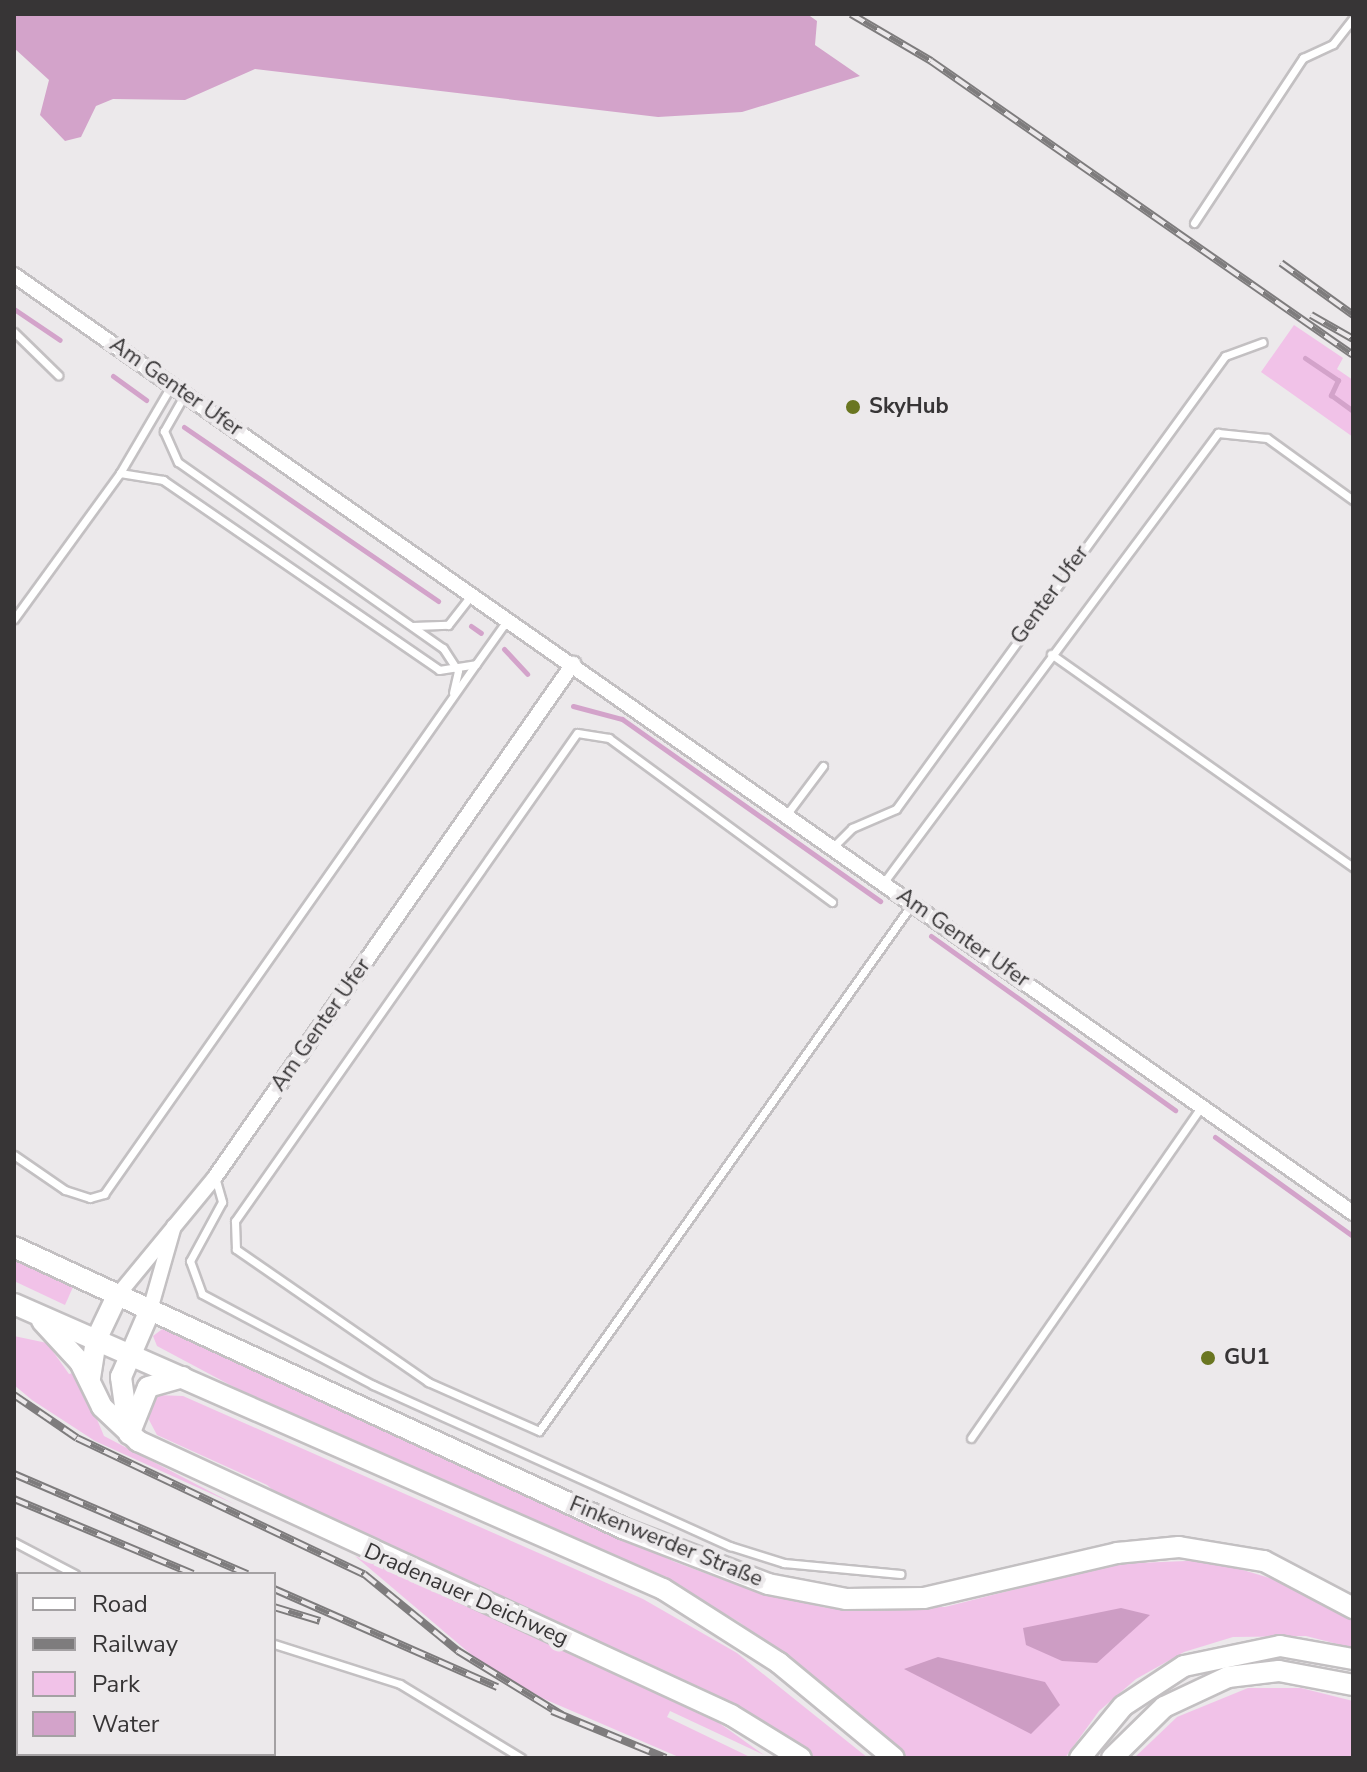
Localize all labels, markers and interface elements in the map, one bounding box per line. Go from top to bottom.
street label: Am Genter Ufer [104,331,248,443]
place label: SkyHub [869,394,949,420]
marker: SkyHub [844,398,862,416]
street label: Genter Ufer [1005,540,1095,650]
street label: Am Genter Ufer [891,882,1035,994]
street label: Am Genter Ufer [265,953,377,1097]
place label: GU1 [1224,1345,1270,1371]
marker: GU1 [1199,1349,1217,1367]
street label: Finkenwerder Straße [565,1491,767,1593]
street label: Dradenauer Deichweg [360,1538,572,1652]
legend [16,1572,276,1756]
text: Road [92,1588,148,1620]
text: Railway [92,1628,178,1660]
text: Park [92,1668,140,1700]
text: Water [92,1708,159,1740]

